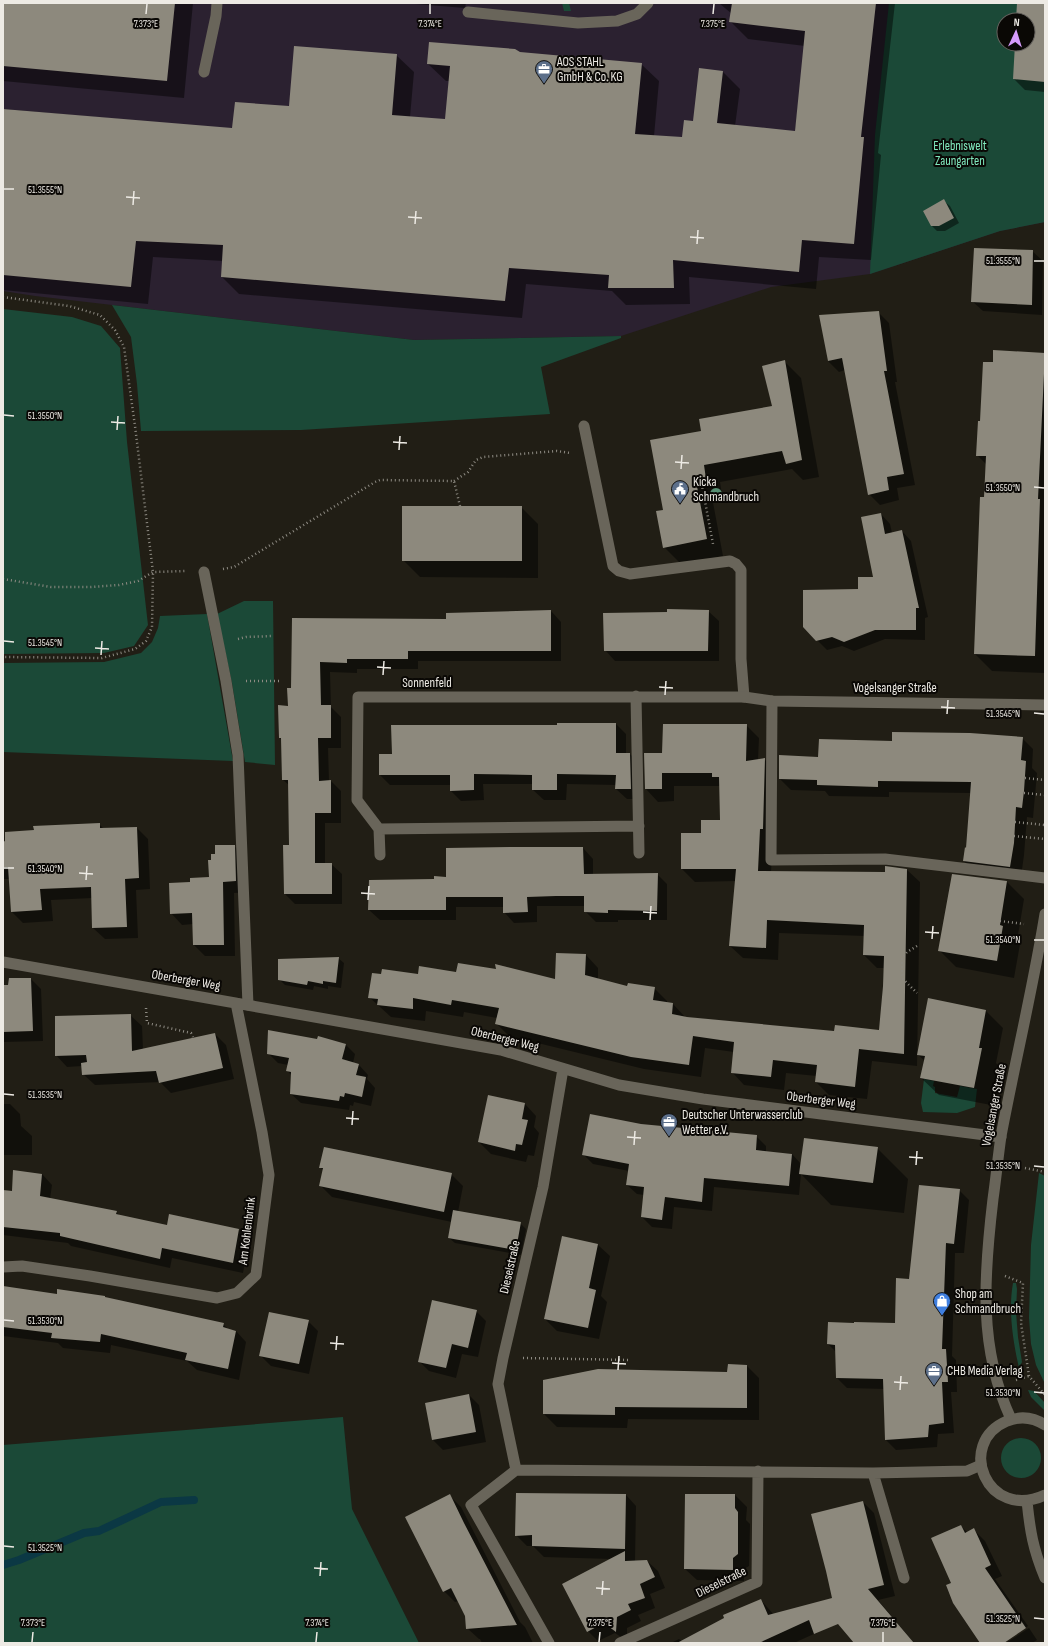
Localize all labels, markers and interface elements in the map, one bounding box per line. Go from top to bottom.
north arrow [996,12,1036,52]
text: N [1013,16,1020,29]
text: 7.373°E [134,18,158,30]
text: 7.374°E [418,18,442,30]
text: 7.375°E [701,18,725,30]
place label: AOS STAHL GmbH & Co. KG [556,54,623,85]
office icon: AOS STAHL GmbH & Co. KG [534,59,554,84]
park label: Erlebniswelt Zaungarten [933,138,987,169]
text: 51.3555°N [28,184,62,196]
text: 51.3555°N [986,255,1020,267]
text: 51.3550°N [28,410,62,422]
place label: Kicka Schmandbruch [693,474,759,505]
public building icon: Kicka Schmandbruch [670,479,690,504]
text: 51.3550°N [986,482,1020,494]
text: 51.3545°N [28,637,62,649]
street label: Sonnenfeld [402,675,452,691]
street label: Vogelsanger Straße [853,680,937,696]
text: 51.3545°N [986,708,1020,720]
text: 51.3540°N [28,863,62,875]
text: 51.3540°N [986,934,1020,946]
street label: Oberberger Weg [150,966,222,994]
street label: Oberberger Weg [469,1023,541,1055]
street label: Vogelsanger Straße [978,1062,1010,1148]
street label: Oberberger Weg [785,1088,857,1112]
text: 51.3535°N [28,1089,62,1101]
place label: Deutscher Unterwasserclub Wetter e.V. [682,1107,803,1138]
office icon: Deutscher Unterwasserclub Wetter e.V. [659,1112,679,1137]
text: 51.3535°N [986,1160,1020,1172]
street label: Am Kohlenbrink [235,1196,259,1267]
street label: Dieselstraße [496,1239,524,1295]
place label: Shop am Schmandbruch [955,1286,1021,1317]
shop icon: Shop am Schmandbruch [932,1291,952,1316]
text: 51.3530°N [28,1315,62,1327]
office icon: CHB Media Verlag [924,1361,944,1386]
place label: CHB Media Verlag [947,1363,1023,1379]
text: 51.3530°N [986,1387,1020,1399]
text: 51.3525°N [28,1542,62,1554]
street label: Dieselstraße [693,1563,749,1601]
text: 51.3525°N [986,1613,1020,1625]
text: 7.373°E [21,1617,45,1629]
text: 7.374°E [305,1617,329,1629]
text: 7.375°E [588,1617,612,1629]
text: 7.376°E [871,1617,895,1629]

